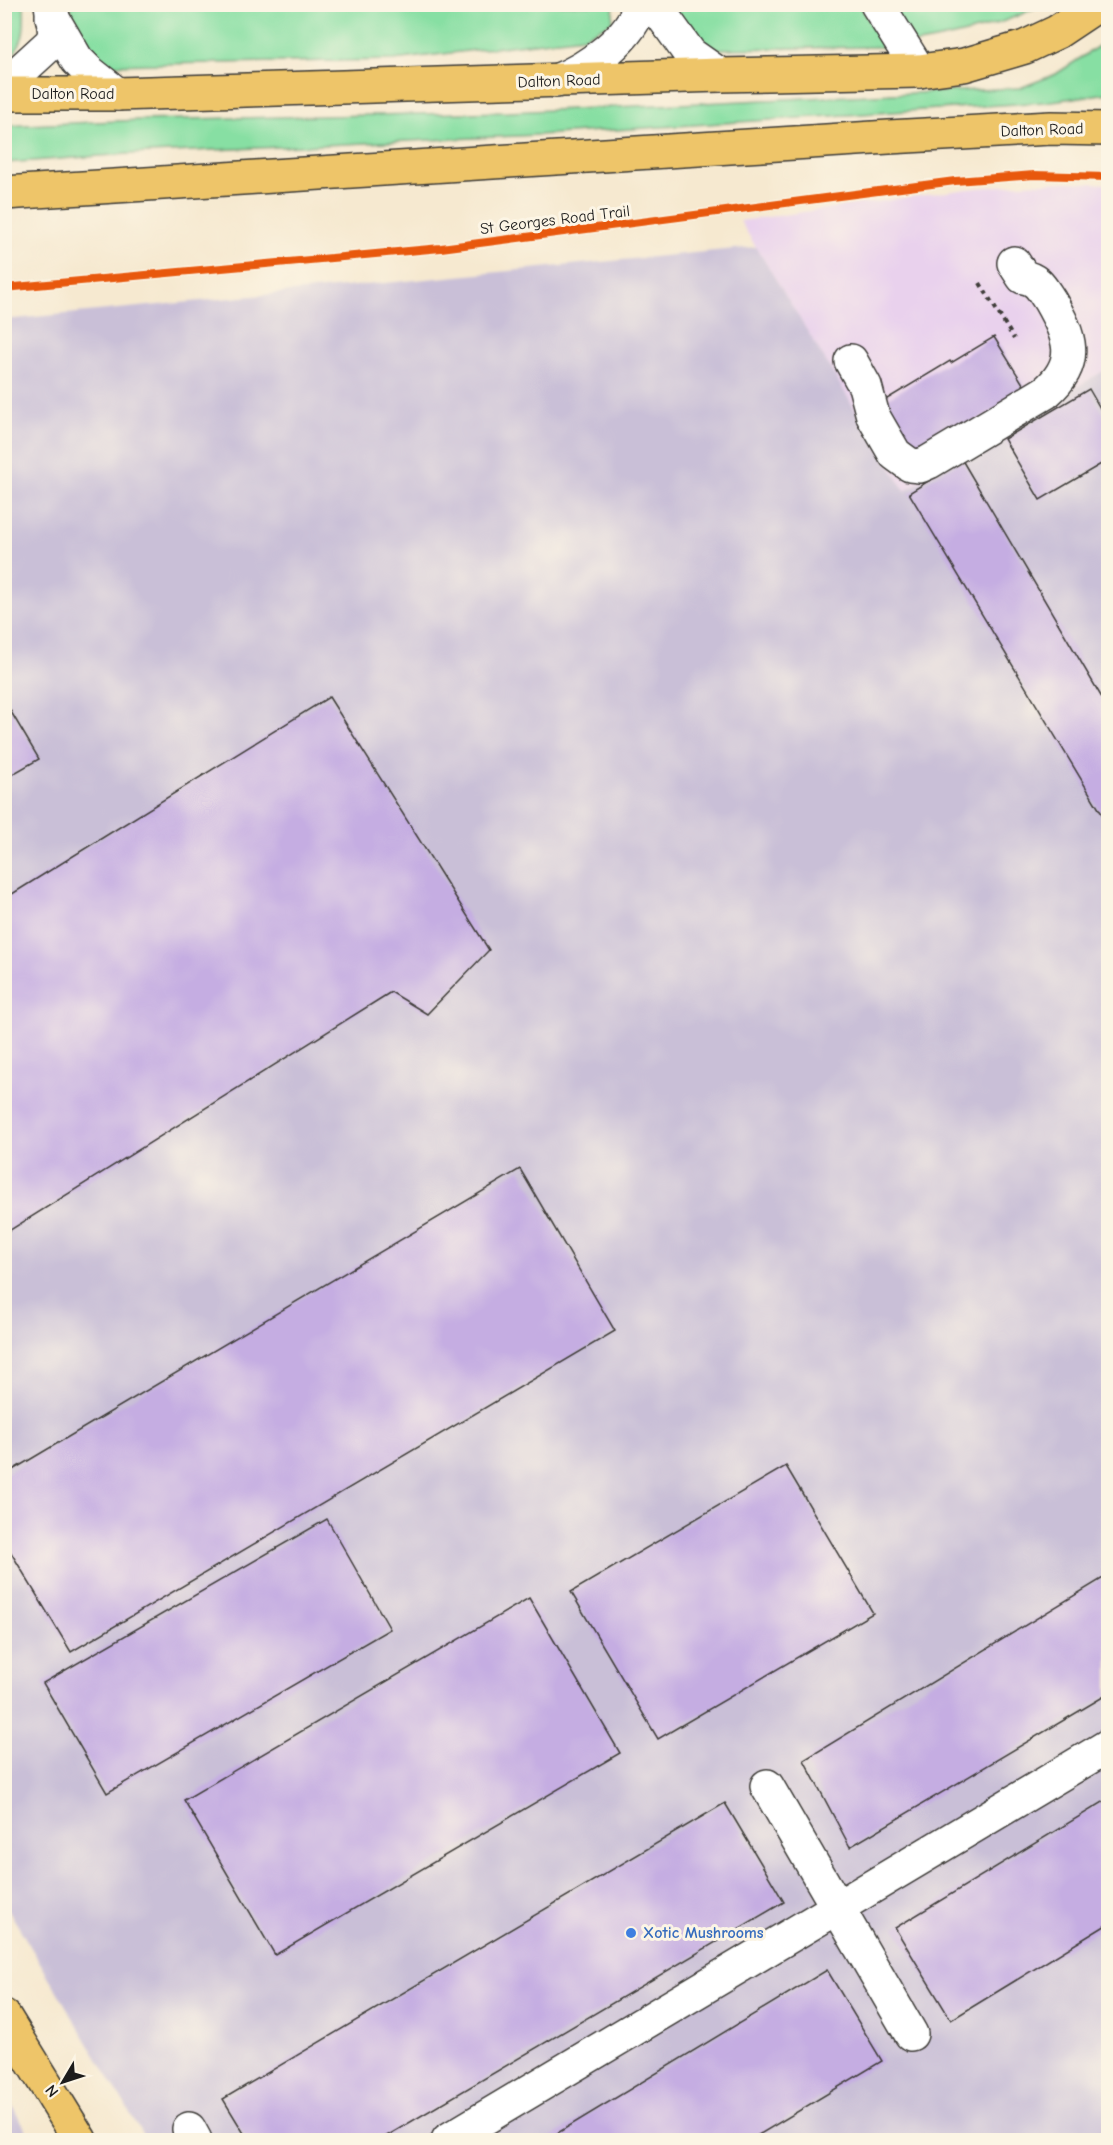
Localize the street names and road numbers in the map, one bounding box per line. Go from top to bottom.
street label: Dalton Road [517,71,601,91]
street label: Dalton Road [31,85,115,103]
street label: Dalton Road [1000,120,1084,140]
street label: St Georges Road Trail [479,202,631,238]

